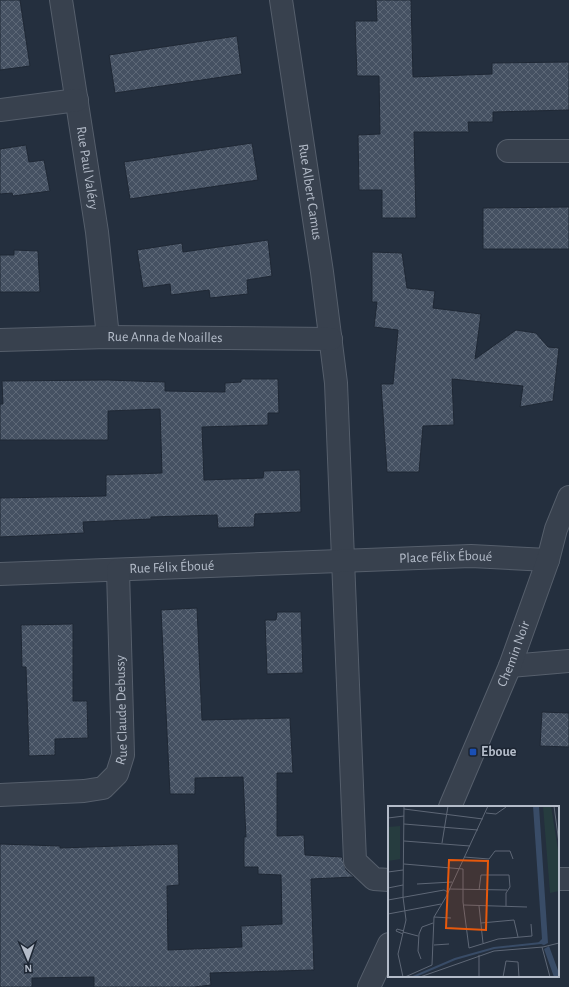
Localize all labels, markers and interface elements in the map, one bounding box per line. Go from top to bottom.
street label: Rue Paul Valéry [74,125,100,211]
street label: Rue Albert Camus [296,143,324,241]
street label: Rue Anna de Noailles [107,330,223,345]
street label: Place Félix Éboué [399,546,493,566]
street label: Rue Félix Éboué [129,557,215,576]
street label: Chemin Noir [495,619,533,689]
street label: Rue Claude Debussy [113,655,130,767]
place label: Eboue [481,745,517,759]
marker: Eboue [468,747,478,757]
inset map [388,806,559,977]
north arrow [8,939,48,979]
text: N [24,963,32,974]

